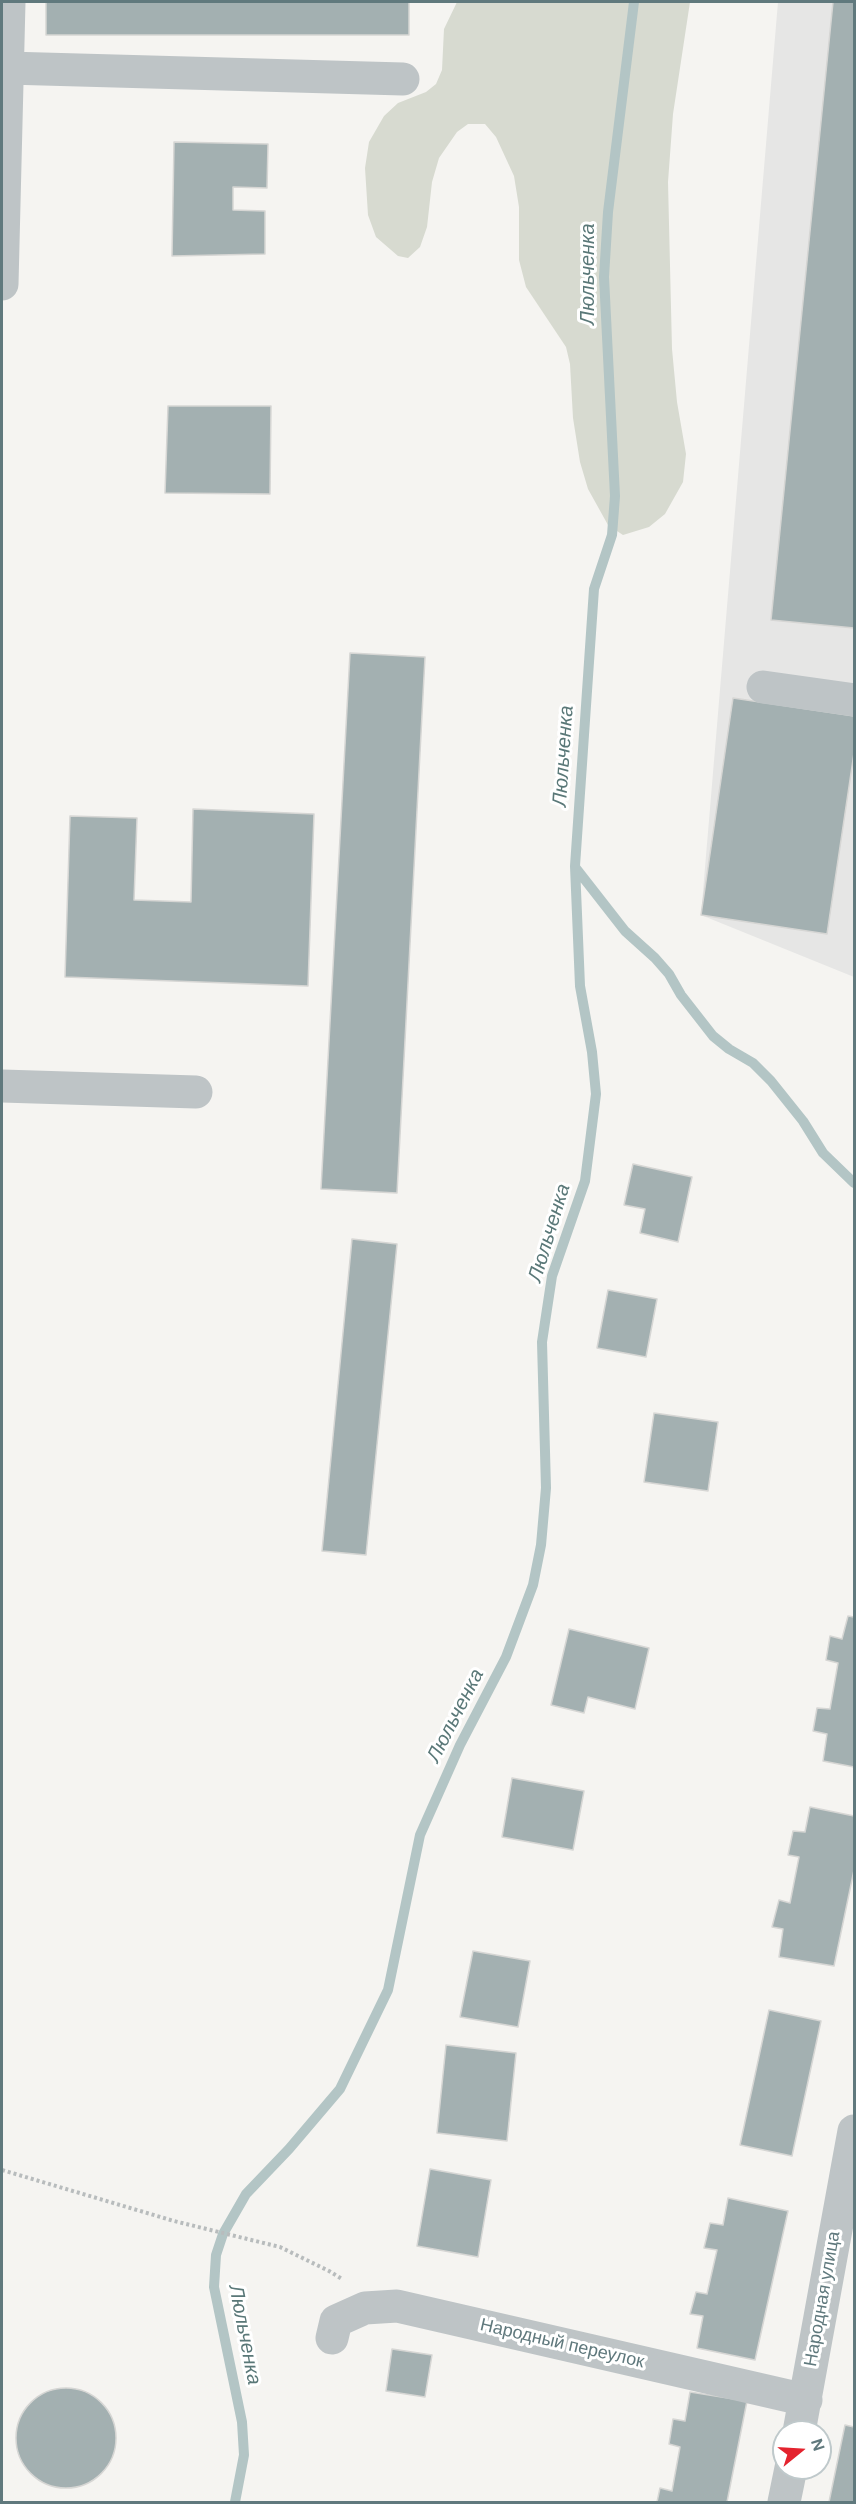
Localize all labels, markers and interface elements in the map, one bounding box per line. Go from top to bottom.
water label: Люльченка [577,223,601,325]
water label: Люльченка [548,705,580,807]
water label: Люльченка [524,1181,576,1285]
water label: Люльченка [422,1665,490,1767]
street label: Народная улица [800,2230,846,2368]
water label: Люльченка [223,2283,265,2387]
street label: Народный переулок [478,2315,646,2373]
north arrow [772,2420,832,2480]
text: N [806,2436,829,2454]

